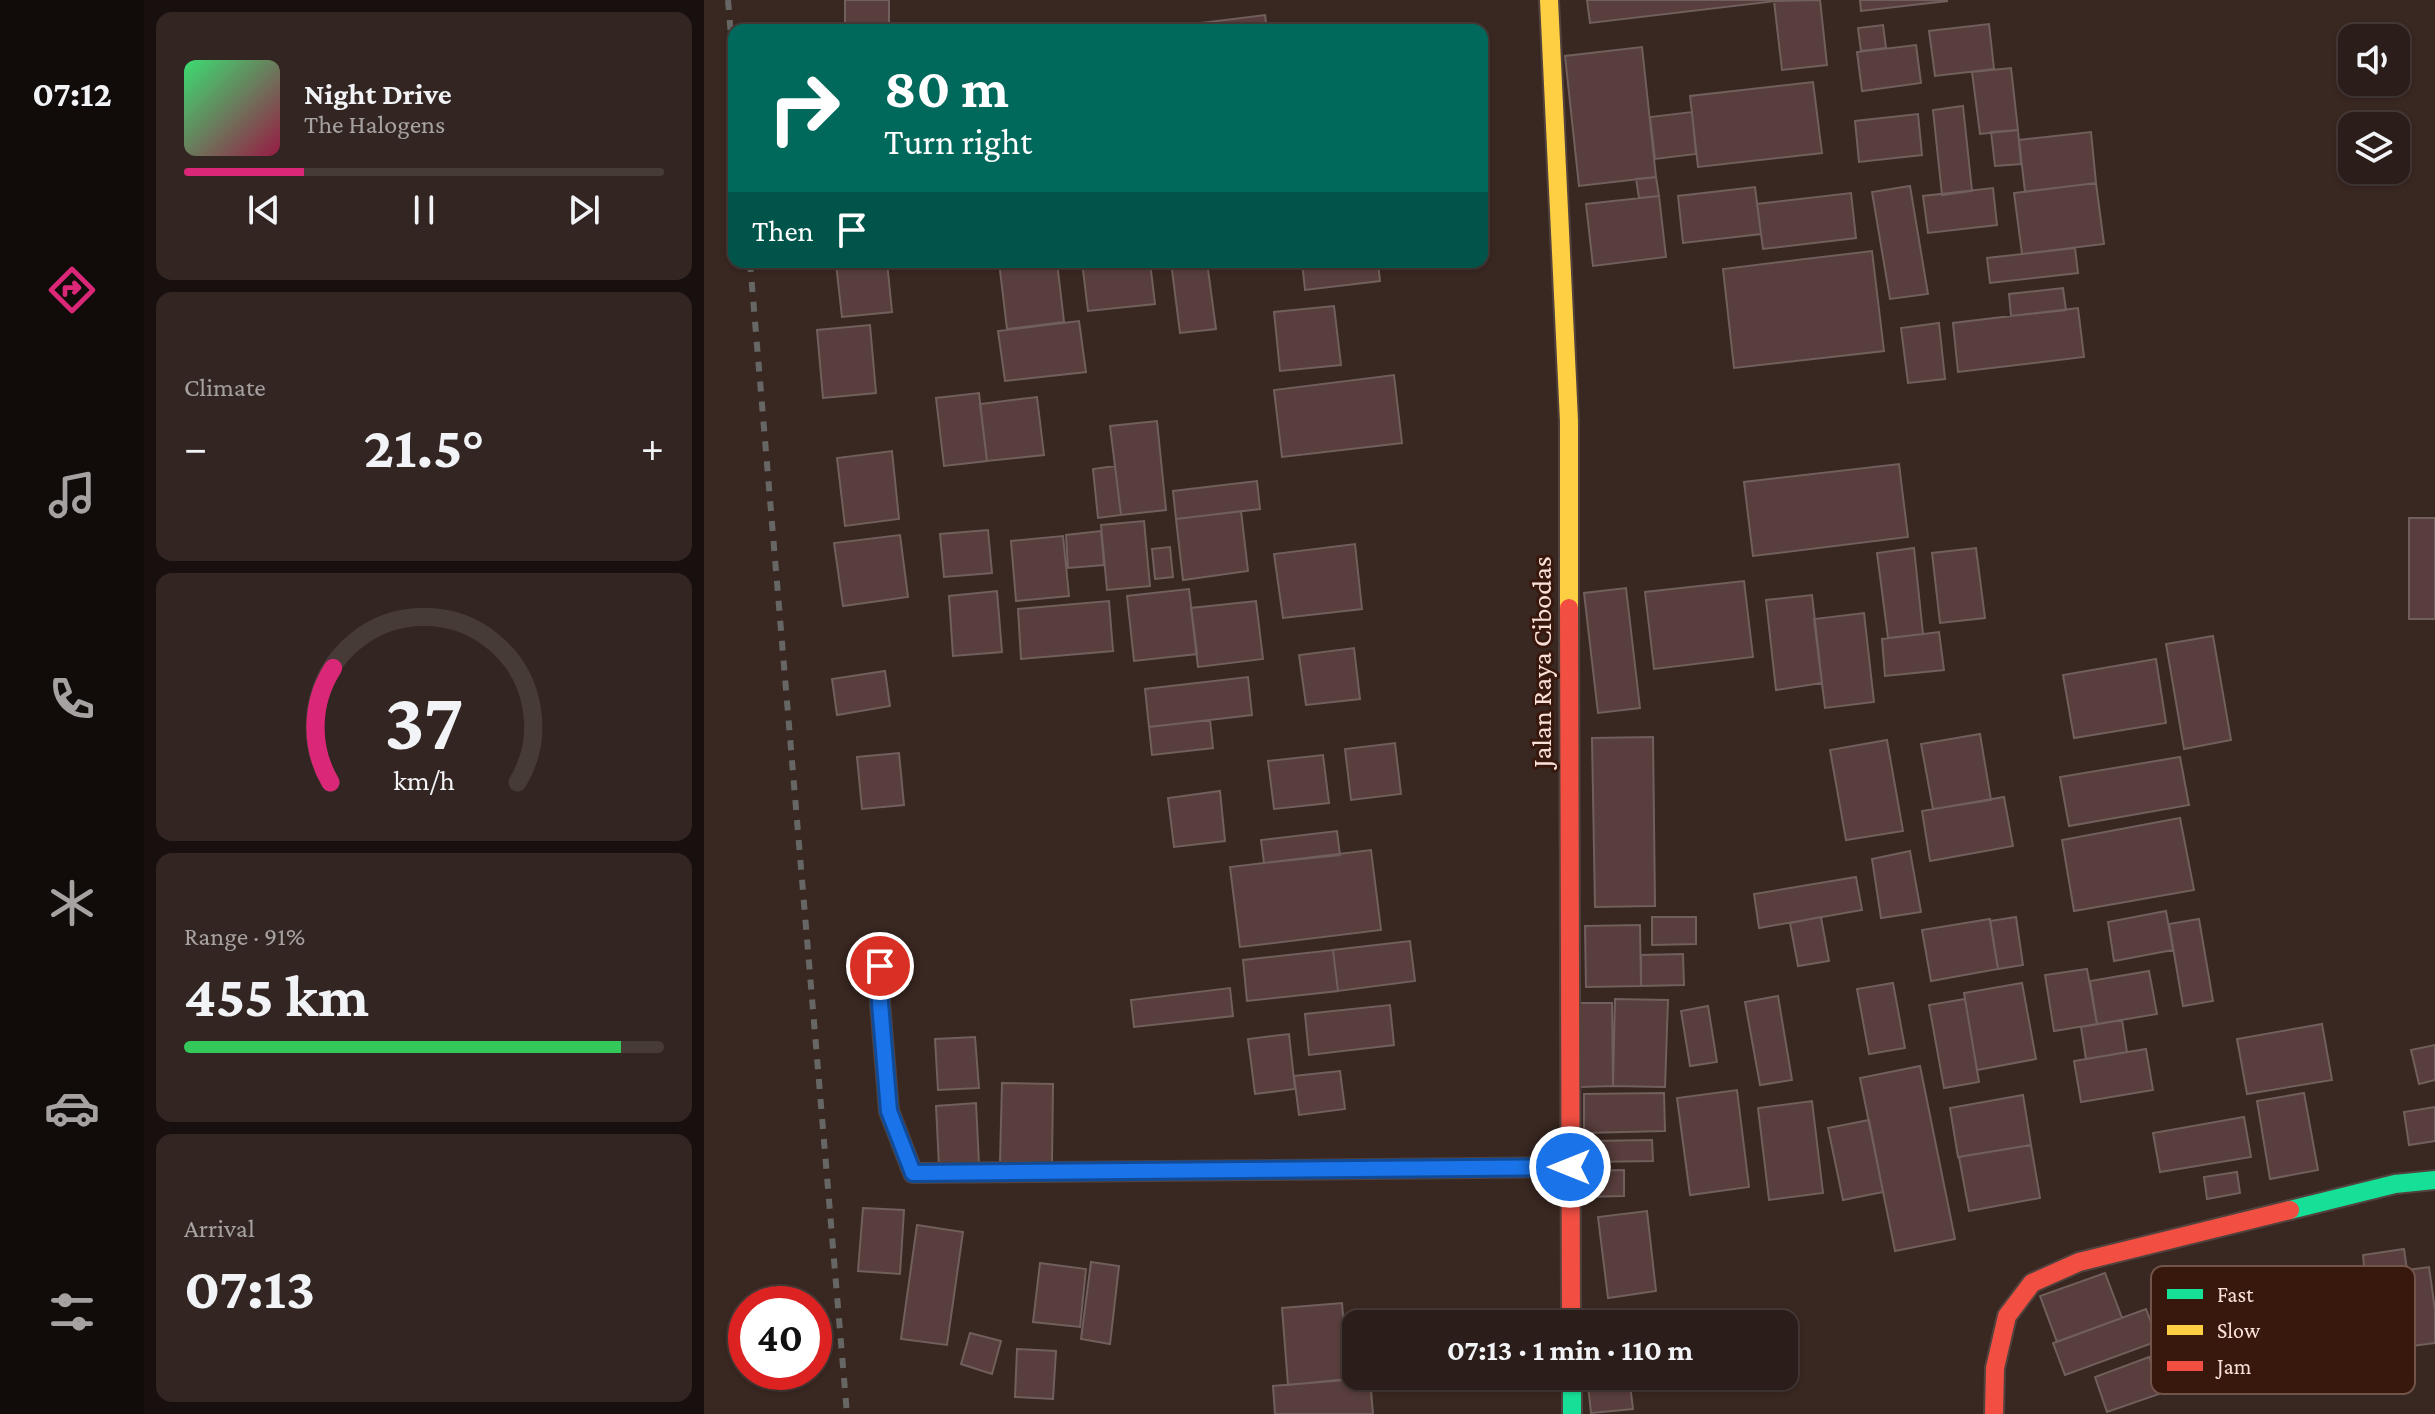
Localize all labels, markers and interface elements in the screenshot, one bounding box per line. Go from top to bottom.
map controls [2338,24,2410,184]
button: sound [2338,24,2410,96]
icon: right [752,56,856,160]
text: 80 m [884,57,1009,119]
text: 07:12 [32,74,112,114]
text: Night Drive [304,77,452,110]
text: The Halogens [304,110,445,139]
button: layers [2338,112,2410,184]
text: Turn right [884,122,1032,162]
icon: previous [242,188,286,232]
icon: pause [402,188,446,232]
icon: next [562,188,606,232]
icon: arrive [830,208,874,252]
text: Then [752,214,814,247]
icon: directions [44,262,100,318]
text: Climate [184,373,266,402]
text: 21.5° [363,413,485,480]
text: − [184,423,207,471]
text: + [641,423,664,471]
icon: music [44,467,100,523]
street label: Jalan Raya Cibodas [1526,556,1557,771]
icon: phone [44,671,100,727]
text: 37 [384,674,464,767]
text: km/h [393,764,455,796]
icon: climate [44,875,100,931]
text: Range · 91% [184,922,305,951]
pin [846,932,914,1000]
icon: arrive [858,944,902,988]
text: 455 km [184,962,369,1029]
icon: car [44,1080,100,1136]
position arrow [1528,1125,1612,1209]
text: Arrival [184,1214,255,1243]
text: 07:13 [184,1254,315,1321]
legend [2151,1266,2415,1394]
text: Fast [2217,1282,2254,1307]
icon: filters [44,1284,100,1340]
speed limit sign: 40 [728,1286,832,1390]
text: Slow [2217,1318,2261,1343]
text: 07:13 · 1 min · 110 m [1447,1333,1693,1366]
text: Jam [2215,1354,2252,1379]

